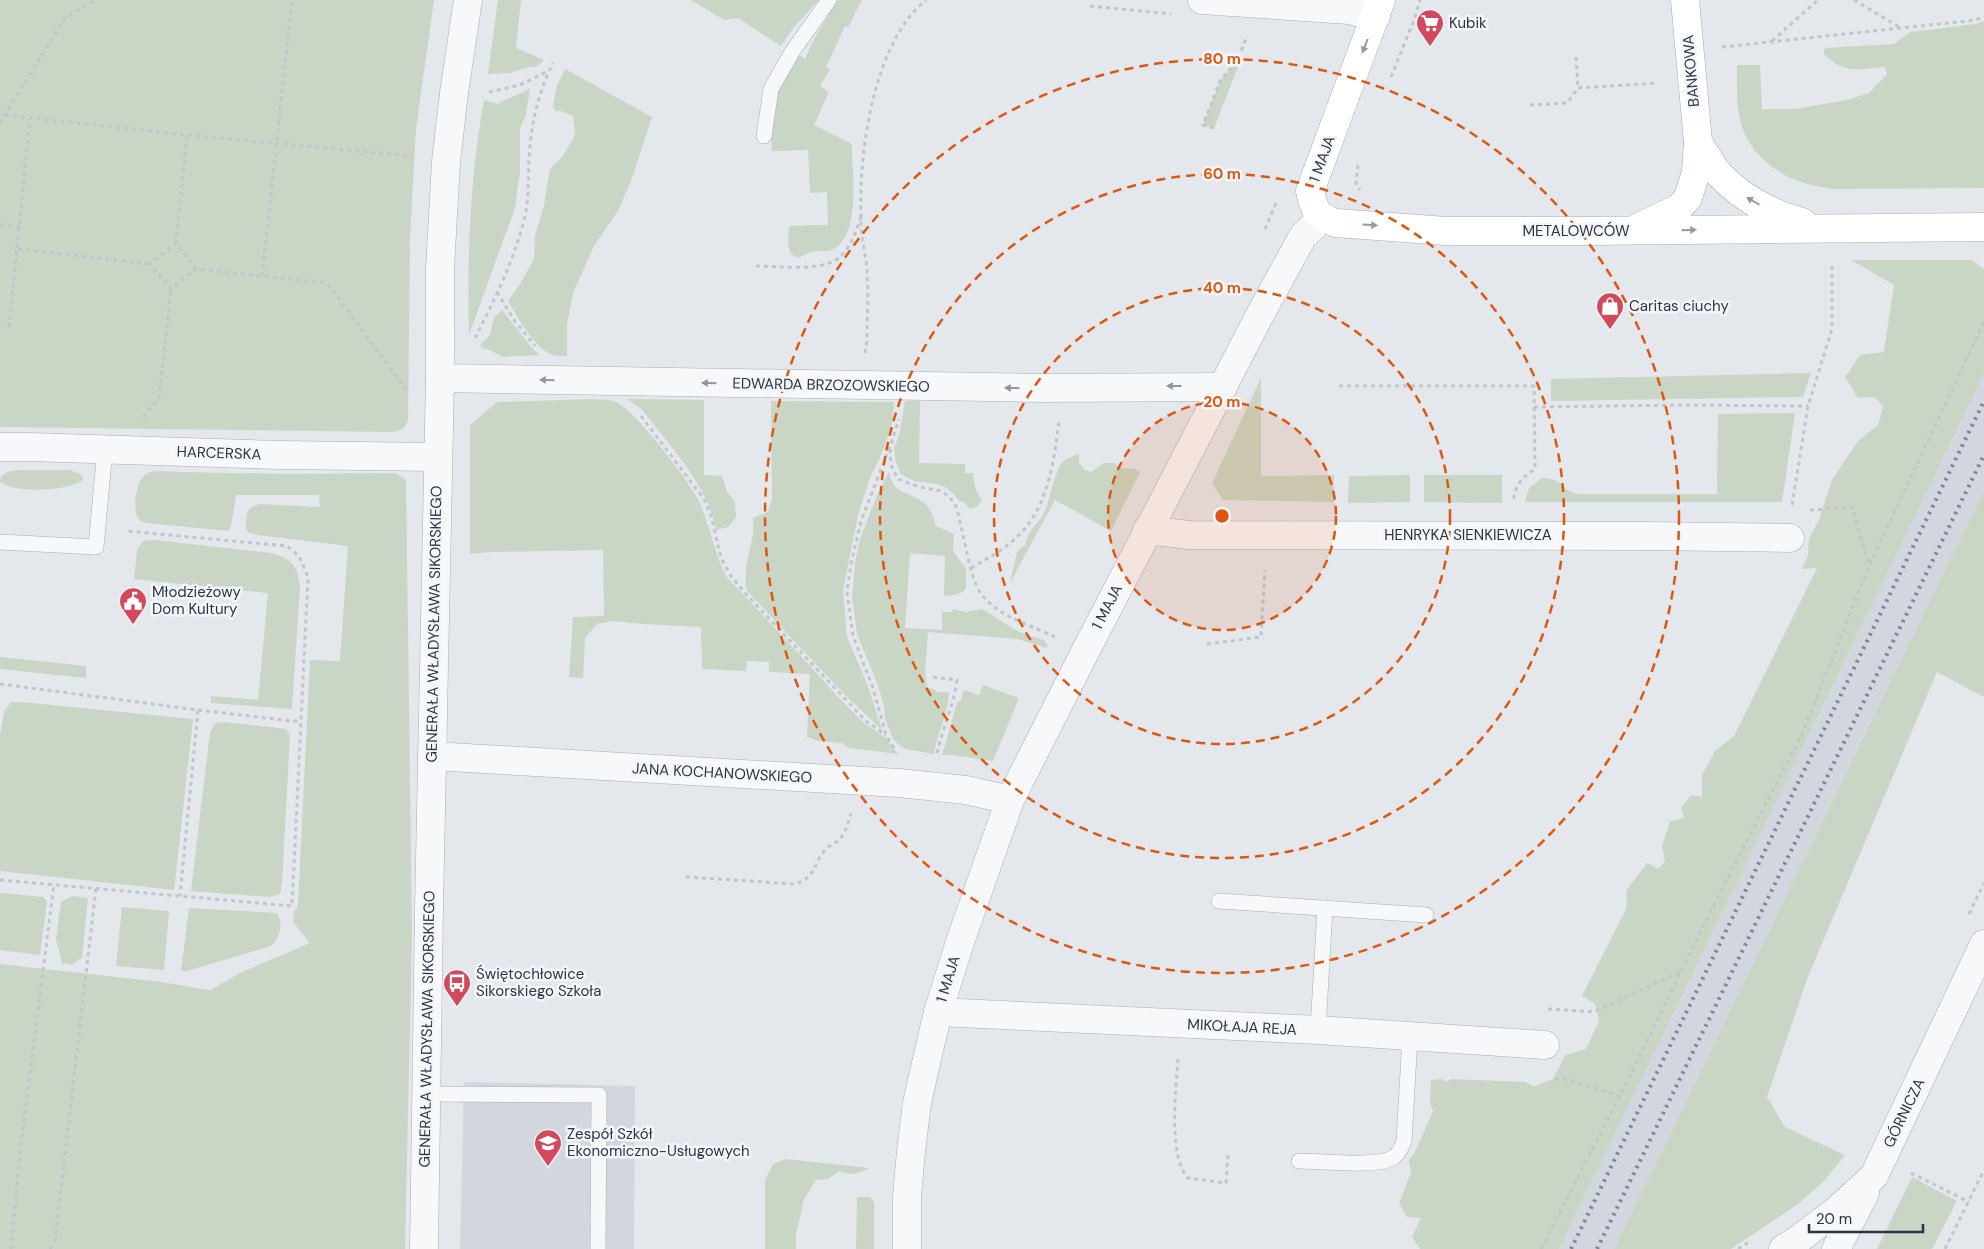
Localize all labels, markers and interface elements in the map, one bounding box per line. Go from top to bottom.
supermarket icon: Kubik [1415,8,1445,47]
place label: Kubik [1449,13,1487,33]
street label: BANKOWA [1678,34,1704,108]
one-way arrow [1361,39,1369,54]
text: 80 m [1203,49,1241,69]
street label: 1 MAJA [1304,133,1340,185]
text: 60 m [1203,164,1241,184]
one-way arrow [1746,196,1760,205]
street label: METALOWCÓW [1522,221,1630,241]
one-way arrow [1362,222,1378,230]
one-way arrow [1682,226,1698,234]
text: 40 m [1203,278,1241,298]
shop icon: Caritas ciuchy [1595,291,1625,330]
place label: Caritas ciuchy [1629,296,1729,316]
street label: EDWARDA BRZOZOWSKIEGO [732,373,930,397]
one-way arrow [538,376,554,384]
one-way arrow [701,379,717,387]
one-way arrow [1166,382,1182,390]
one-way arrow [1003,384,1019,392]
text: 20 m [1204,392,1240,412]
street label: HARCERSKA [176,442,262,464]
street label: GENERAŁA WŁADYSŁAWA SIKORSKIEGO [422,485,446,763]
centre of rings [1213,507,1231,525]
street label: HENRYKA SIENKIEWICZA [1384,525,1552,545]
street label: 1 MAJA [1087,581,1127,633]
place label: Młodzieżowy Dom Kultury [152,582,242,619]
public building icon: Młodzieżowy Dom Kultury [118,586,148,625]
street label: JANA KOCHANOWSKIEGO [631,758,813,788]
street label: GENERAŁA WŁADYSŁAWA SIKORSKIEGO [415,890,439,1168]
street label: 1 MAJA [931,953,965,1005]
place label: Świętochłowice Sikorskiego Szkoła [476,964,601,1001]
bus stop icon: Świętochłowice Sikorskiego Szkoła [442,968,472,1007]
street label: MIKOŁAJA REJA [1187,1014,1297,1040]
street label: GÓRNICZA [1879,1075,1929,1151]
place label: Zespół Szkół Ekonomiczno-Usługowych [567,1124,750,1161]
school or university icon: Zespół Szkół Ekonomiczno-Usługowych [533,1128,563,1167]
scale bar [1809,1202,1923,1234]
text: 20 m [1816,1209,1852,1229]

